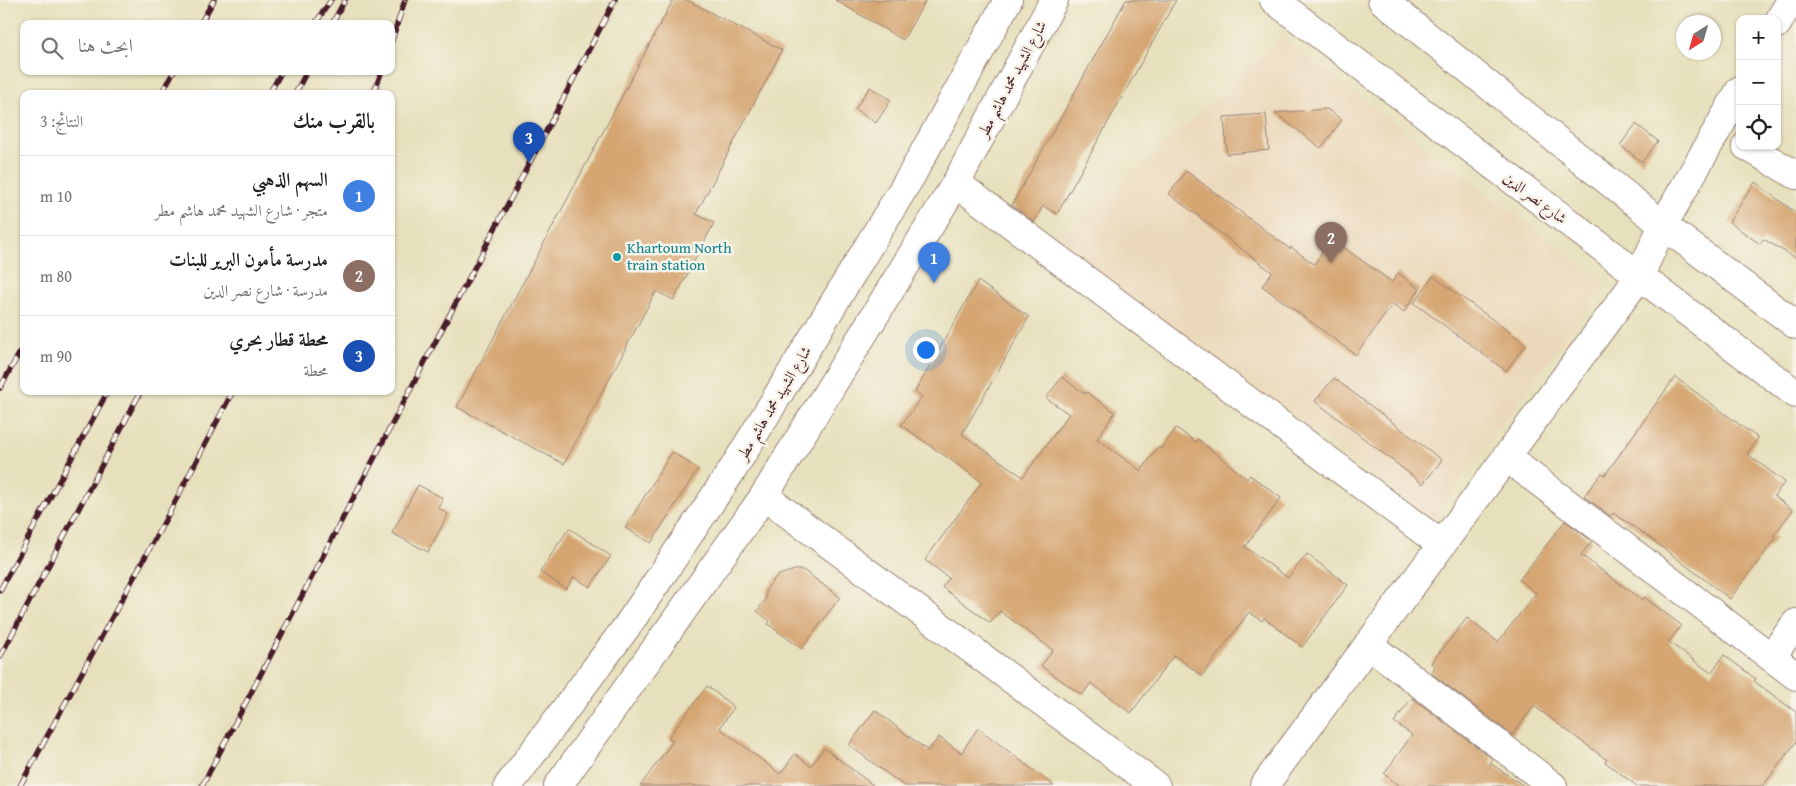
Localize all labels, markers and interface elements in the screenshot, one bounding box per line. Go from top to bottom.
north arrow [1676,15,1721,60]
map controls [1736,15,1781,150]
button: + [1736,15,1781,60]
street label: شارع الشهيد محمد هاشم مطر [971,17,1056,145]
search box [20,20,395,75]
text: ابحث هنا [78,31,133,59]
icon: search [38,34,66,62]
button: − [1736,60,1781,105]
text: بالقرب منك [293,105,375,136]
button: locate [1736,105,1781,150]
text: النتائج: 3 [40,109,83,133]
pin: 3 [513,122,545,163]
text: السهم الذهبي [252,165,328,193]
street label: شارع نصر الدين [1497,167,1571,231]
text: 10 m [40,184,72,208]
text: 1 [355,184,363,208]
text: متجر · شارع الشهيد محمد هاشم مطر [155,198,328,222]
pin: 2 [1315,222,1347,263]
place label: Khartoum North train station [627,237,732,275]
pin: 1 [918,242,950,283]
text: مدرسة مأمون البرير للبنات [169,245,328,273]
marker: Khartoum North train station [611,251,623,263]
text: 80 m [40,264,72,288]
text: 2 [355,264,363,288]
text: مدرسة · شارع نصر الدين [203,278,328,302]
text: محطة قطار بحري [229,325,328,353]
your location [913,337,939,363]
street label: شارع الشهيد محمد هاشم مطر [730,342,820,468]
text: 90 m [40,344,72,368]
text: 3 [355,344,363,368]
text: محطة [303,358,328,382]

